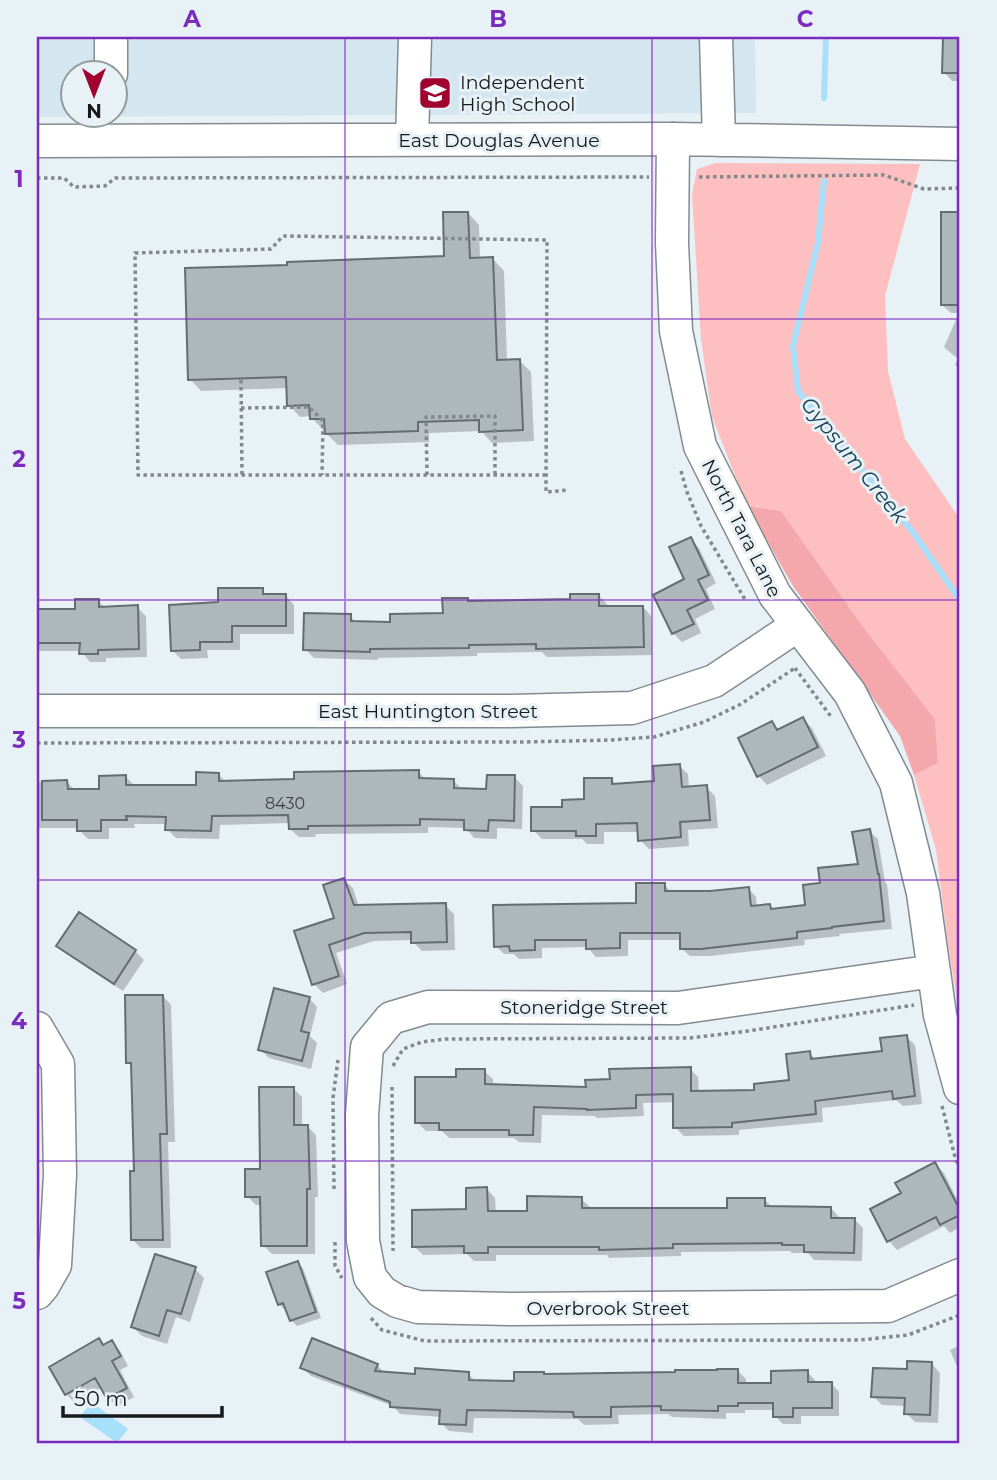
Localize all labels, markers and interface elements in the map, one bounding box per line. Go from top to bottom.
text: A [182,5,201,33]
text: B [489,5,507,33]
text: C [797,5,814,33]
north arrow [60,60,130,130]
place label: Independent High School [460,71,585,116]
school or university icon: Independent High School [416,74,454,112]
text: N [86,99,102,122]
street label: East Douglas Avenue [398,129,600,152]
text: 1 [14,165,24,193]
water label: Gypsum Creek [796,392,914,529]
text: 2 [12,445,26,473]
street label: North Tara Lane [697,455,786,601]
street label: East Huntington Street [318,700,538,723]
text: 3 [11,726,26,754]
house number: 8430 [265,794,305,813]
street label: Stoneridge Street [500,996,668,1019]
text: 4 [11,1007,27,1035]
text: 5 [12,1287,26,1315]
street label: Overbrook Street [527,1297,690,1320]
scale bar [63,1375,222,1419]
text: 50 m [74,1386,128,1411]

